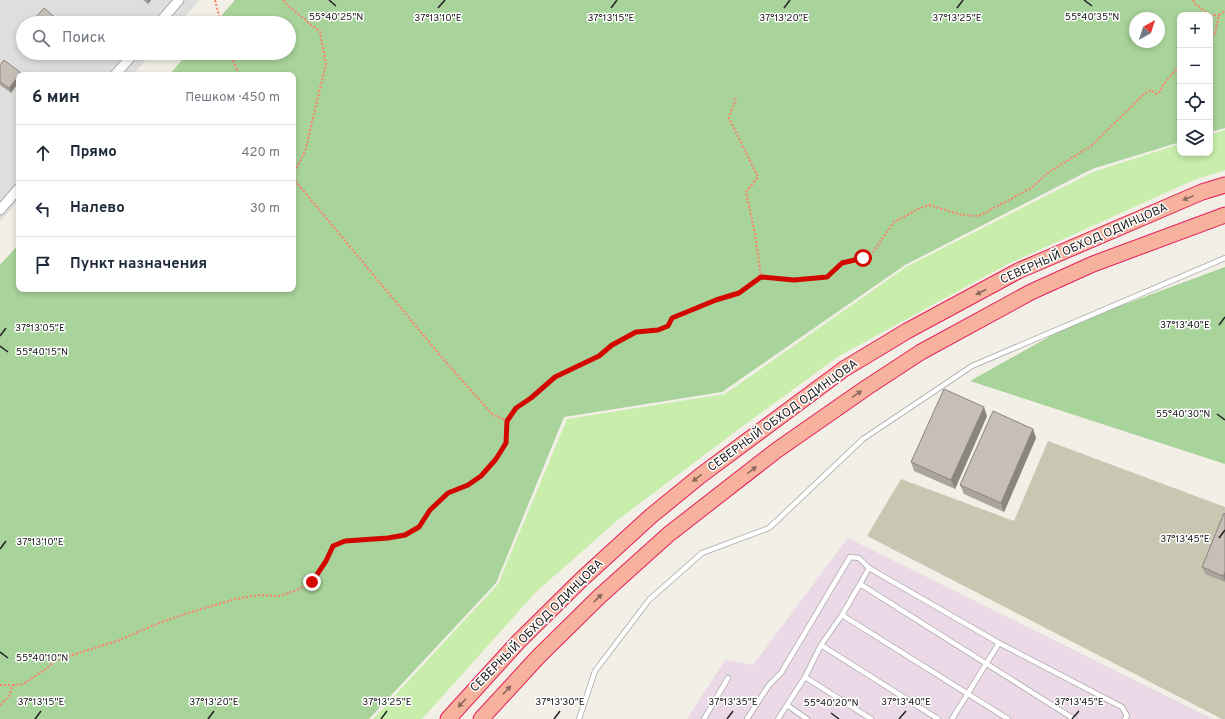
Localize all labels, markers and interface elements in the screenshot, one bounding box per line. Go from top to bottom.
text: 55°40'25"N [309,11,363,24]
text: 55°40'35"N [1065,11,1119,24]
text: 37°13'10"E [414,12,462,25]
text: 37°13'15"E [587,12,635,25]
text: 37°13'20"E [759,12,809,25]
text: 37°13'25"E [932,12,982,25]
north arrow [1129,12,1165,48]
map controls [1177,12,1213,156]
button: + [1177,12,1213,48]
search box [16,16,296,60]
icon: search [30,27,52,49]
text: Поиск [62,29,106,48]
button: − [1177,48,1213,84]
button: locate [1177,84,1213,120]
text: 6 мин [32,87,80,109]
text: Пешком · 450 m [185,90,280,106]
button: layers [1177,120,1213,156]
icon: ahead [32,142,54,164]
text: Прямо [70,143,117,162]
text: 420 m [242,145,280,161]
one-way arrow [1183,195,1194,201]
icon: left [32,198,54,220]
text: Налево [70,199,125,218]
street label: СЕВЕРНЫЙ ОБХОД ОДИНЦОВА [998,200,1170,288]
text: 30 m [250,201,280,217]
route start [854,249,872,267]
icon: arrive [32,254,54,276]
text: Пункт назначения [70,255,207,274]
one-way arrow [975,288,986,295]
text: 37°13'40"E [1160,319,1210,332]
text: 37°13'05"E [15,322,65,335]
text: 55°40'15"N [16,346,68,359]
street label: СЕВЕРНЫЙ ОБХОД ОДИНЦОВА [705,356,861,476]
one-way arrow [852,390,863,398]
text: 55°40'30"N [1156,408,1210,421]
one-way arrow [746,465,757,474]
one-way arrow [692,474,703,483]
text: 37°13'45"E [1160,533,1210,546]
text: 37°13'10"E [16,536,64,549]
street label: СЕВЕРНЫЙ ОБХОД ОДИНЦОВА [467,556,607,696]
route end [303,573,321,591]
one-way arrow [593,593,603,603]
text: 55°40'10"N [16,652,68,665]
one-way arrow [502,686,511,695]
text: 37°13'15"E [17,696,65,709]
text: 37°13'20"E [189,696,239,709]
text: 37°13'25"E [362,696,412,709]
text: 37°13'30"E [535,696,585,709]
text: 37°13'35"E [708,696,758,709]
text: 37°13'40"E [881,696,931,709]
text: 37°13'45"E [1054,696,1104,709]
text: 55°40'20"N [804,697,858,710]
one-way arrow [457,698,466,708]

